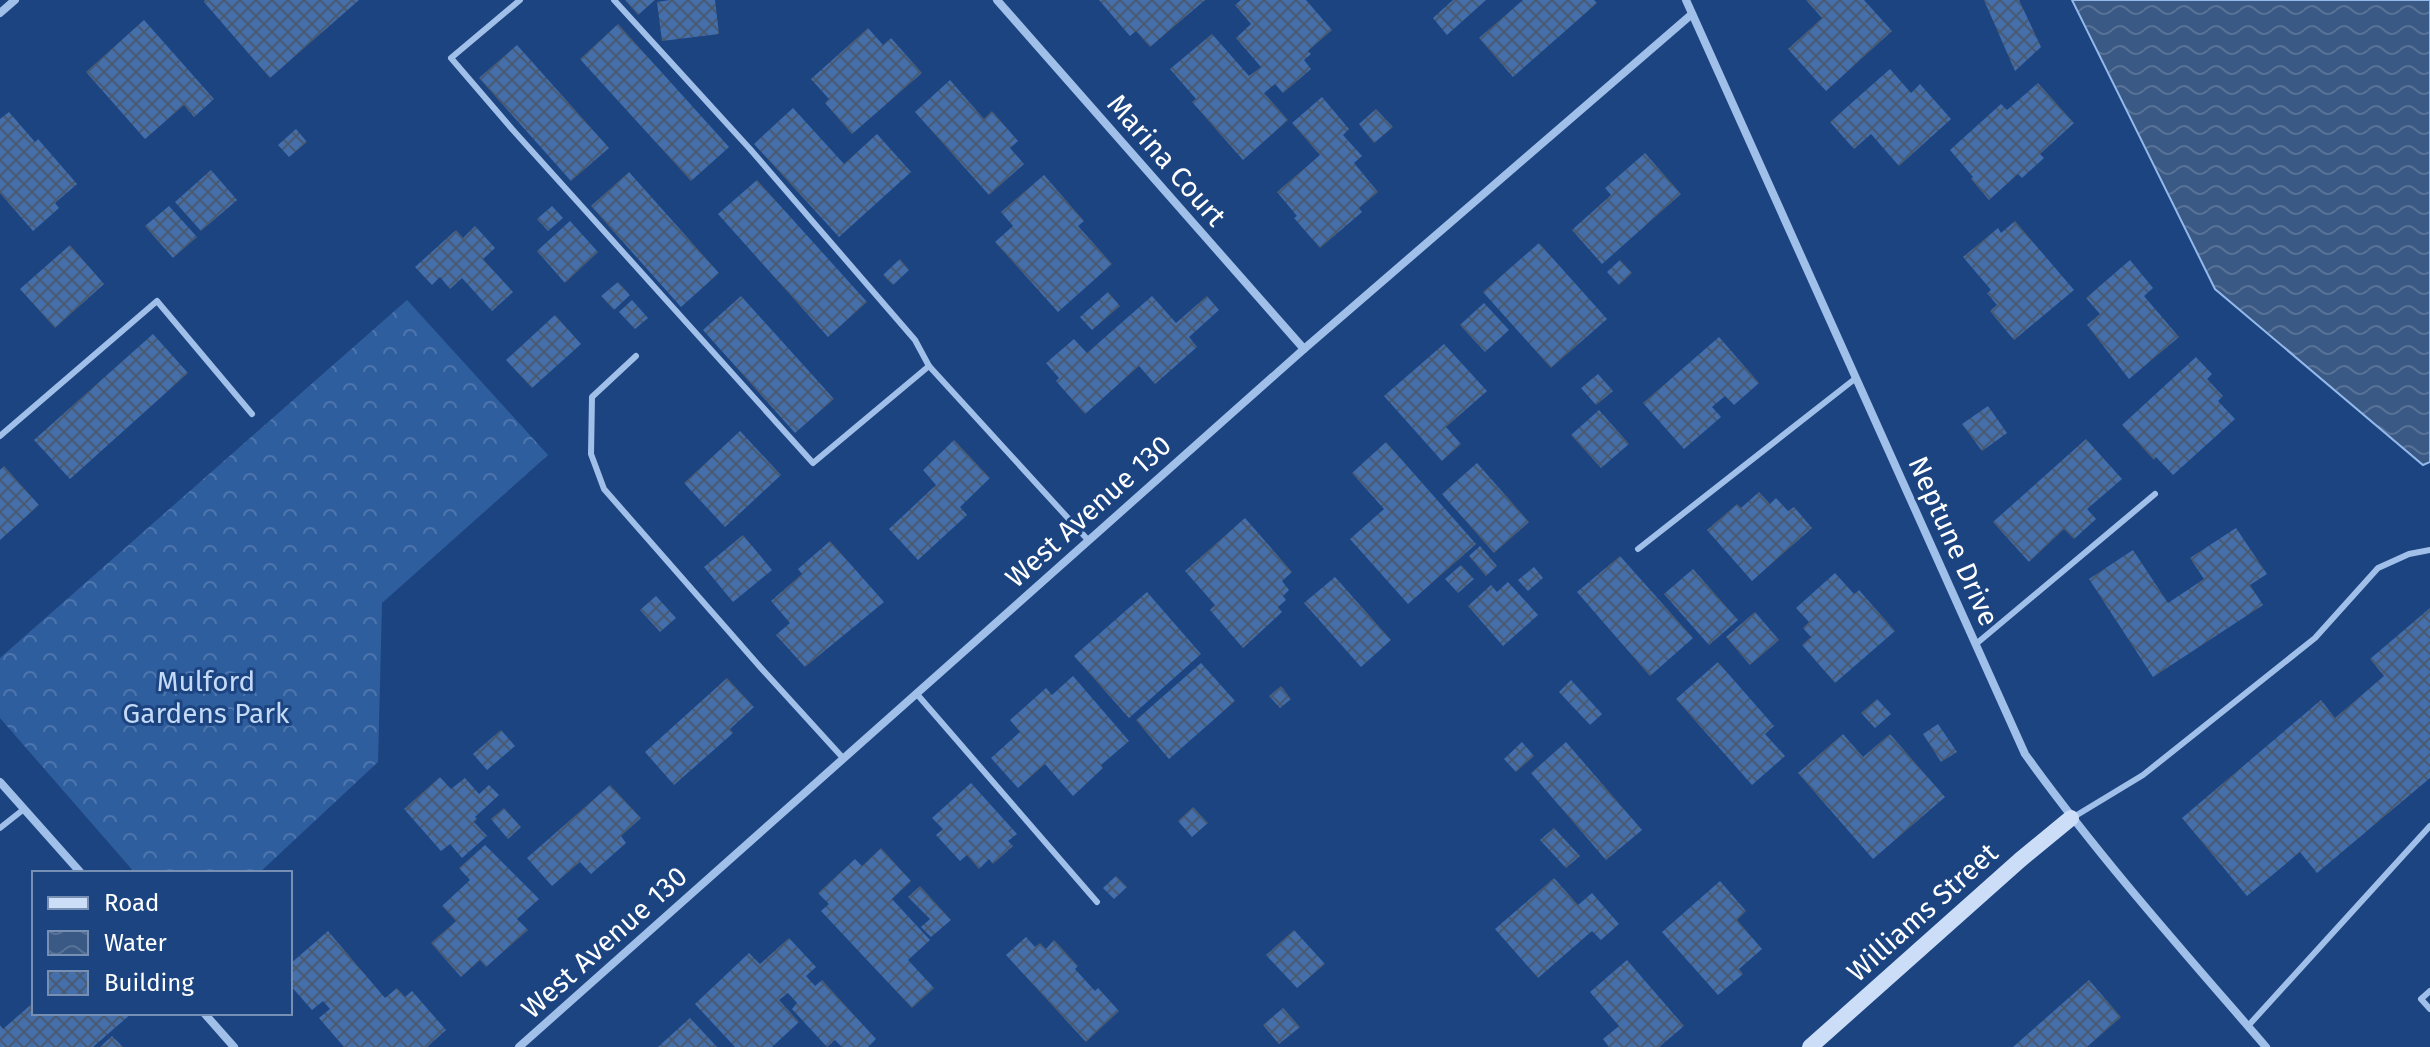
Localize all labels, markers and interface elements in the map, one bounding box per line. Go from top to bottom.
street label: Marina Court [1101,88,1233,234]
street label: West Avenue 130 [999,429,1178,594]
street label: Neptune Drive [1901,451,2006,631]
park label: Mulford Gardens Park [123,665,290,730]
street label: Williams Street [1840,836,2005,989]
street label: West Avenue 130 [515,860,694,1025]
legend [32,871,292,1015]
text: Road [104,889,159,917]
text: Water [104,929,168,957]
text: Building [104,969,194,997]

